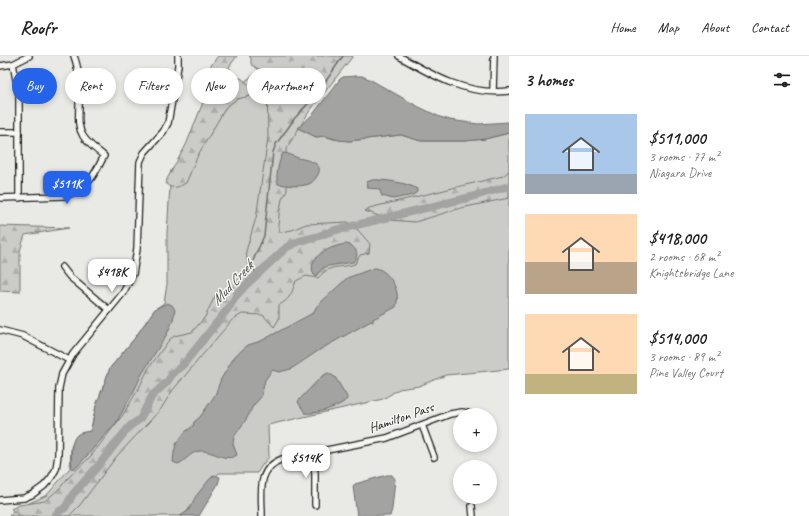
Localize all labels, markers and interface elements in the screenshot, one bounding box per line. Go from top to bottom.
text: Roofr [20,16,56,40]
text: Home [610,19,636,36]
text: Map [658,19,679,36]
text: About [701,19,729,36]
text: Contact [751,19,789,36]
chip: Buy [12,68,57,104]
chip: Rent [65,68,116,104]
chip: Filters [124,68,183,104]
chip: New [191,68,239,104]
chip: Apartment [247,68,326,104]
icon: filters [771,69,793,91]
text: 3 homes [525,70,573,91]
text: $511,000 [649,128,706,149]
icon: home [557,130,605,178]
text: 3 rooms · 77 m² [649,149,719,165]
text: Niagara Drive [649,165,711,181]
pin: $511K [39,171,95,205]
text: $511K [52,176,82,192]
text: $418,000 [649,228,706,249]
icon: home [557,230,605,278]
text: 2 rooms · 68 m² [649,249,719,265]
water label: Mud Creek [207,255,260,309]
pin: $418K [84,259,140,293]
text: $418K [97,264,127,280]
text: Knightsbridge Lane [649,265,733,281]
text: $514,000 [649,328,706,349]
icon: home [557,330,605,378]
text: 3 rooms · 89 m² [649,349,719,365]
text: Pine Valley Court [649,365,723,381]
street label: Hamilton Pass [366,398,437,437]
map controls [453,408,497,504]
button: + [453,408,497,452]
pin: $514K [278,445,334,479]
text: $514K [291,450,321,466]
button: − [453,460,497,504]

